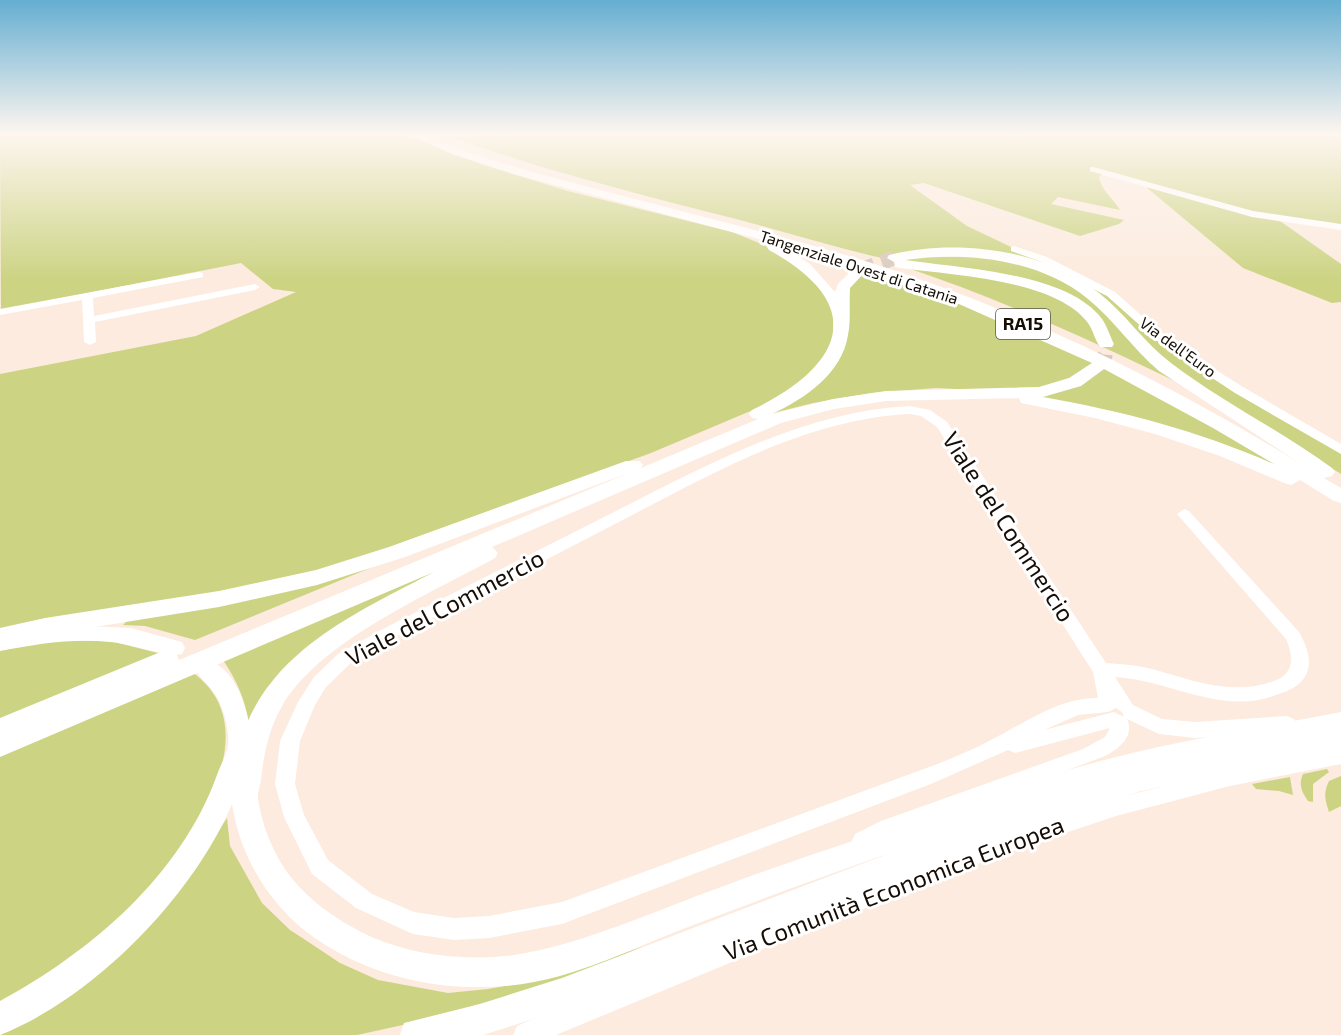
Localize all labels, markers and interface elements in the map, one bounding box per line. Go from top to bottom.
street label: Tangenziale Ovest di Catania [758,225,961,308]
road number: RA15 [996,309,1050,339]
street label: Via dell'Euro [1136,313,1220,381]
street label: Viale del Commercio [937,426,1081,627]
street label: Viale del Commercio [340,542,548,671]
street label: Via Comunità Economica Europea [719,809,1068,966]

